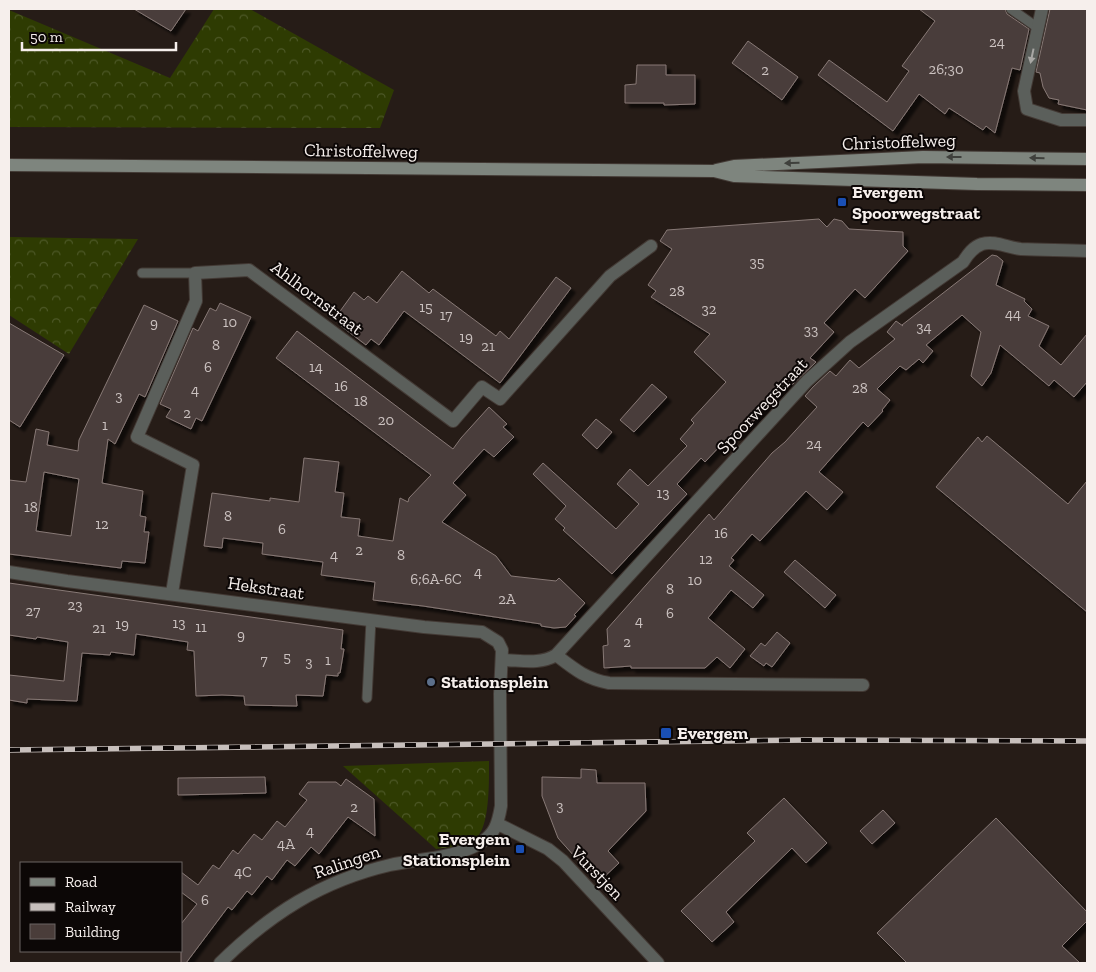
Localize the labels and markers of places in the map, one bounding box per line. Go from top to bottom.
place label: Evergem Spoorwegstraat [852,181,981,224]
marker: Evergem Spoorwegstraat [836,196,848,208]
place label: Stationsplein [441,671,549,693]
marker: Stationsplein [425,676,437,688]
place label: Evergem [677,722,748,744]
marker: Evergem [659,726,673,740]
place label: Evergem Stationsplein [403,828,510,871]
marker: Evergem Stationsplein [514,843,526,855]

